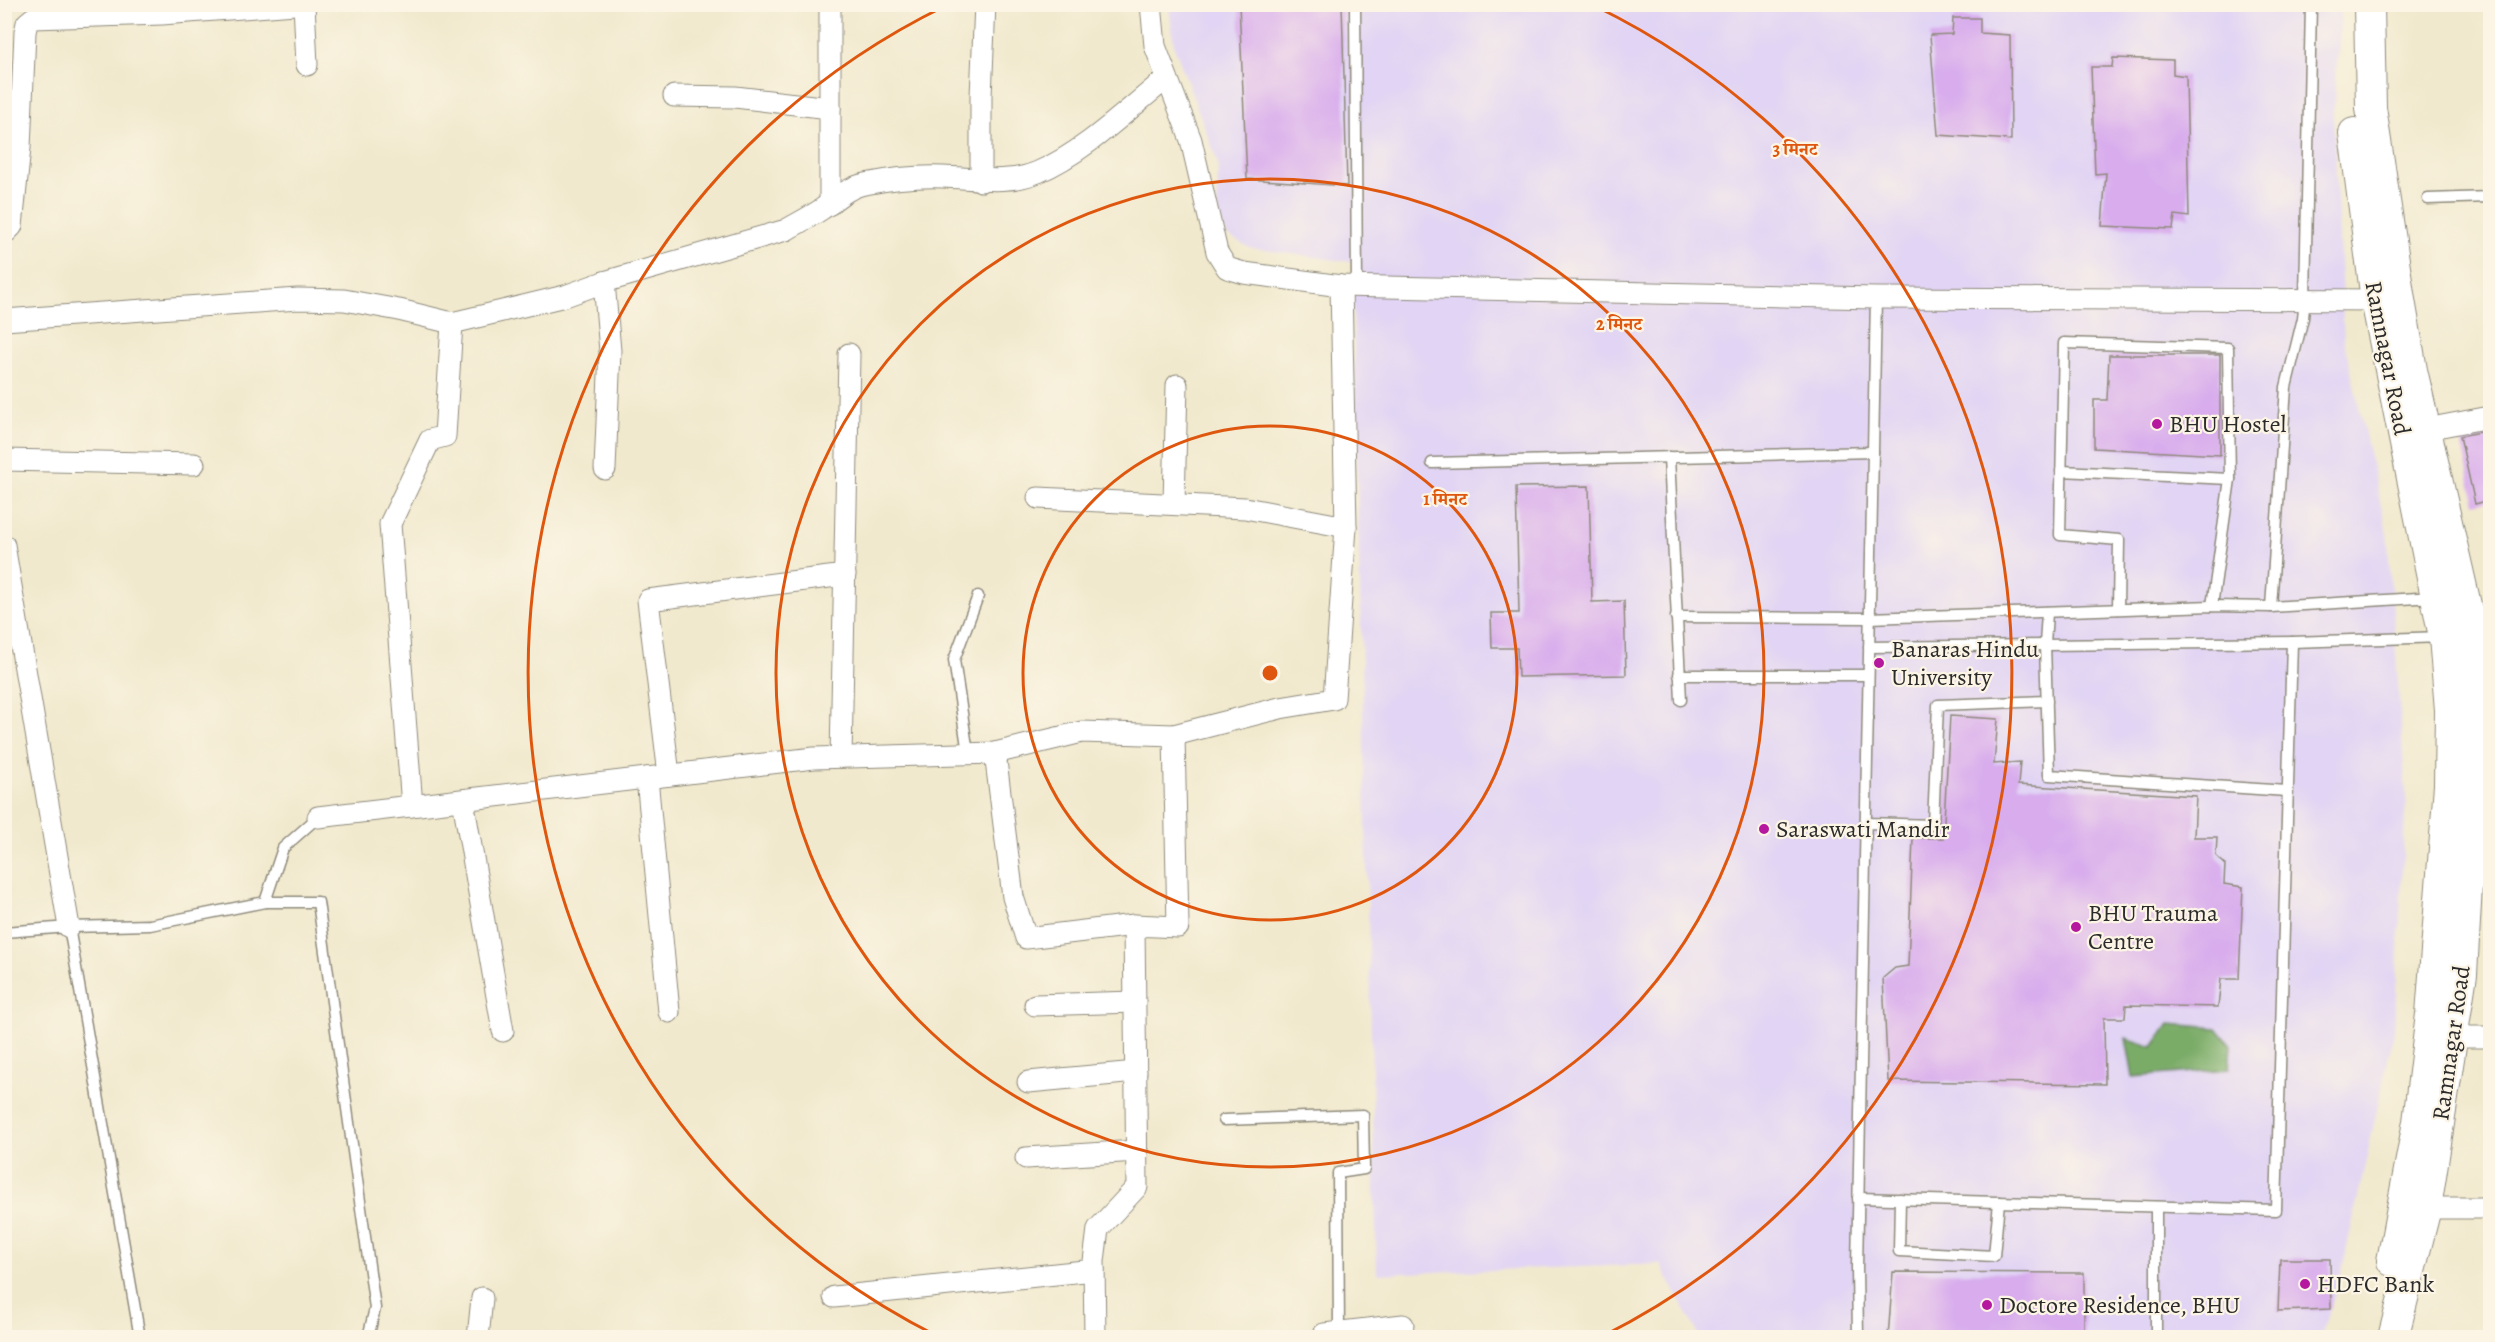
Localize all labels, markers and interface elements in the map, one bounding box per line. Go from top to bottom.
text: 3 मिनट [1773,137,1819,161]
street label: Ramnagar Road [2357,278,2419,438]
text: 2 मिनट [1596,312,1643,336]
place label: BHU Hostel [2169,408,2286,440]
marker: BHU Hostel [2150,417,2164,431]
text: 1 मिनट [1423,487,1468,511]
place label: Banaras Hindu University [1891,633,2039,693]
marker: Banaras Hindu University [1872,656,1886,670]
centre of rings [1260,663,1280,683]
place label: Saraswati Mandir [1776,813,1950,845]
marker: Saraswati Mandir [1757,822,1771,836]
place label: BHU Trauma Centre [2088,897,2219,957]
marker: BHU Trauma Centre [2069,920,2083,934]
street label: Ramnagar Road [2424,963,2478,1123]
place label: HDFC Bank [2317,1268,2434,1300]
marker: HDFC Bank [2298,1277,2312,1291]
place label: Doctore Residence, BHU [1999,1289,2240,1321]
marker: Doctore Residence, BHU [1980,1298,1994,1312]

